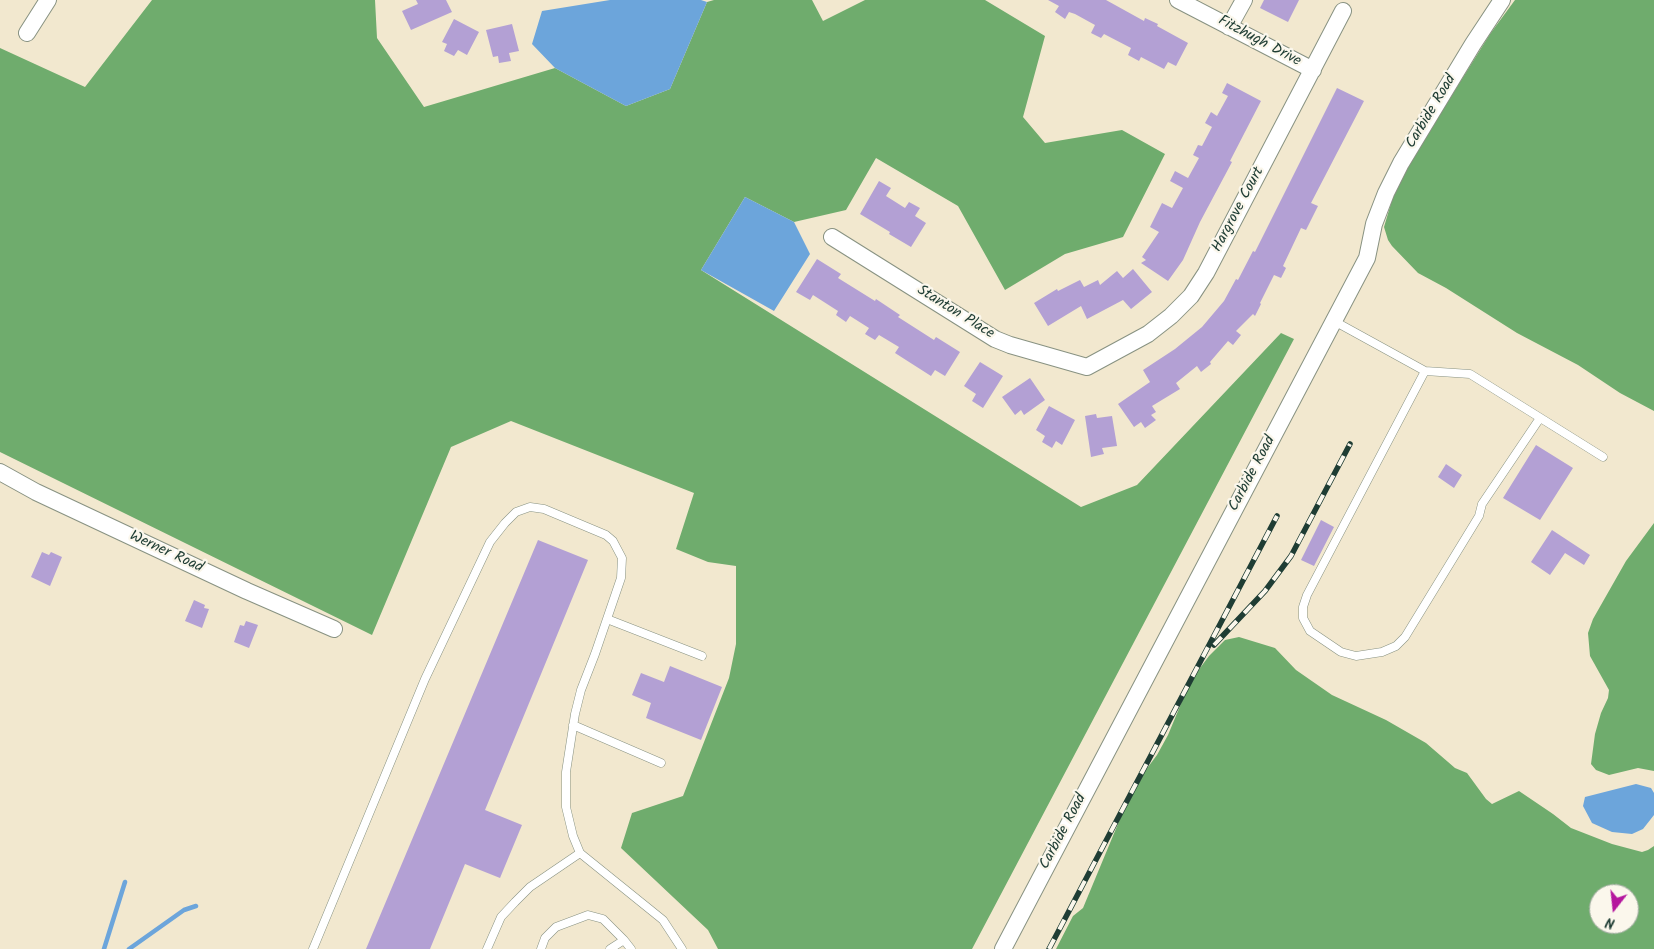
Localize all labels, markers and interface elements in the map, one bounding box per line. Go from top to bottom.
street label: Fitzhugh Drive [1214,13,1304,71]
street label: Carbide Road [1403,72,1461,152]
street label: Hargrove Court [1209,164,1269,256]
street label: Stanton Place [913,282,997,344]
street label: Carbide Road [1226,433,1280,515]
street label: Werner Road [126,528,206,578]
street label: Carbide Road [1037,791,1091,873]
north arrow [1589,884,1639,934]
text: N [1603,911,1617,934]

